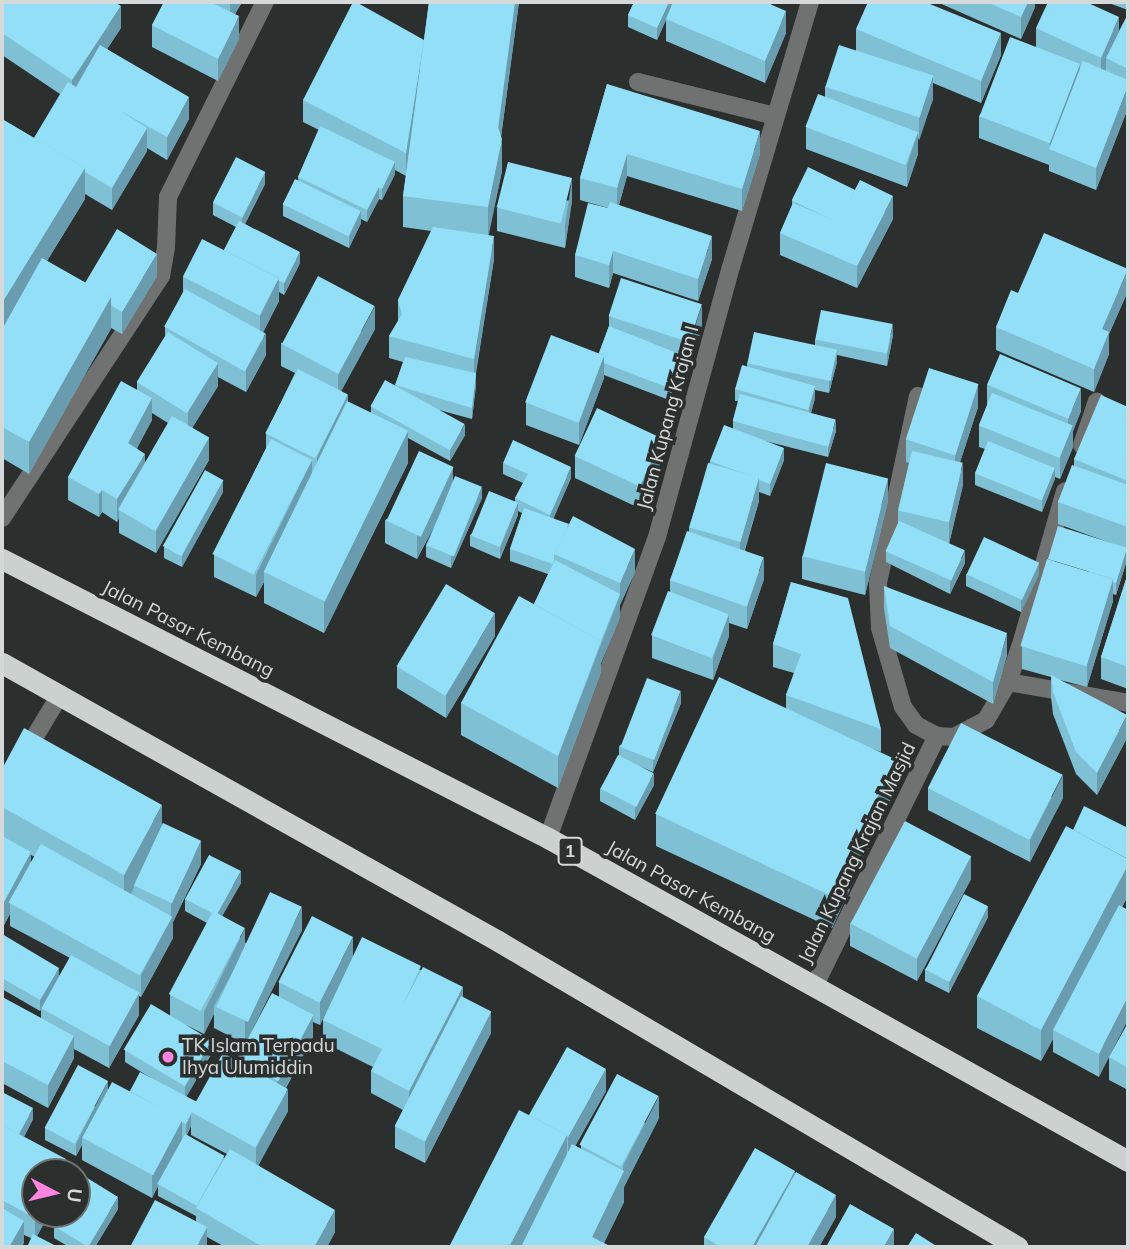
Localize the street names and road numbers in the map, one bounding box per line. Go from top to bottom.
street label: Jalan Kupang Krajan I [632,323,704,513]
street label: Jalan Pasar Kembang [98,576,278,682]
street label: Jalan Kupang Krajan Masjid [794,739,920,967]
road number: 1 [556,836,584,866]
street label: Jalan Pasar Kembang [602,836,780,948]

